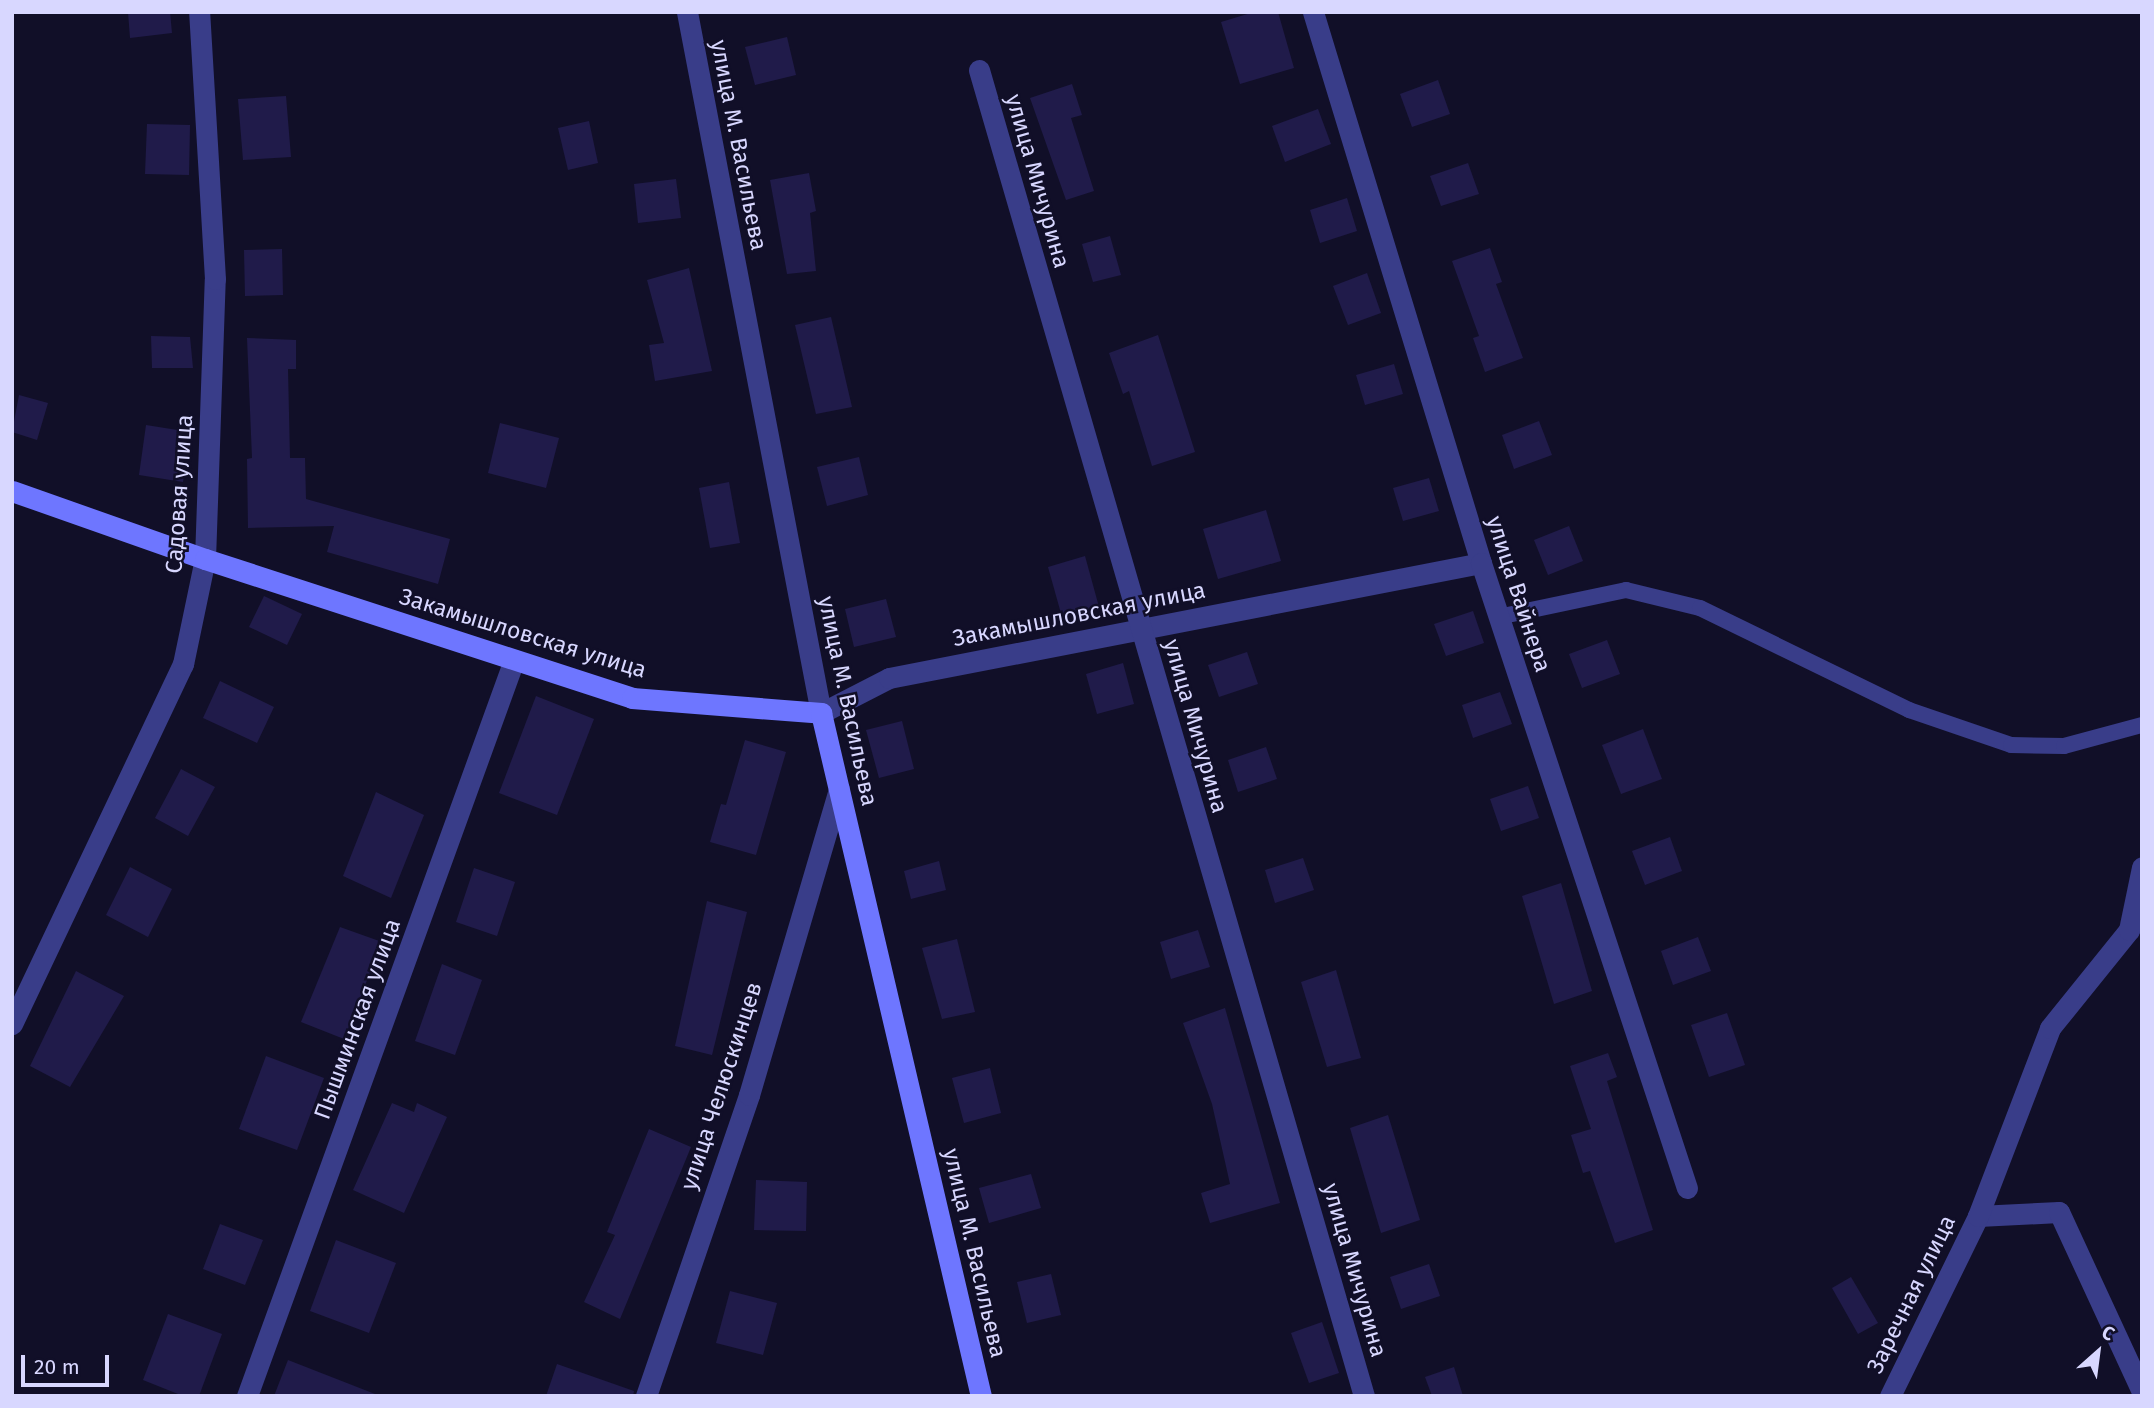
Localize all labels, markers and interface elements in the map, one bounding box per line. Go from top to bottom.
street label: улица М. Васильева [705,37,773,253]
street label: улица Мичурина [1000,91,1076,271]
street label: Садовая улица [160,413,198,575]
street label: улица Вайнера [1481,512,1557,676]
street label: Закамышловская улица [950,576,1208,652]
street label: Закамышловская улица [396,582,650,684]
street label: улица М. Васильева [812,594,884,808]
street label: улица Мичурина [1158,636,1234,816]
street label: Пышминская улица [308,915,406,1123]
street label: улица Челюскинцев [674,979,768,1193]
street label: улица М. Васильева [937,1146,1013,1360]
street label: улица Мичурина [1317,1180,1393,1360]
street label: Заречная улица [1861,1210,1961,1378]
north arrow [2063,1317,2133,1387]
text: С [2098,1320,2118,1346]
scale bar [24,1342,112,1386]
text: 20 m [34,1354,80,1380]

